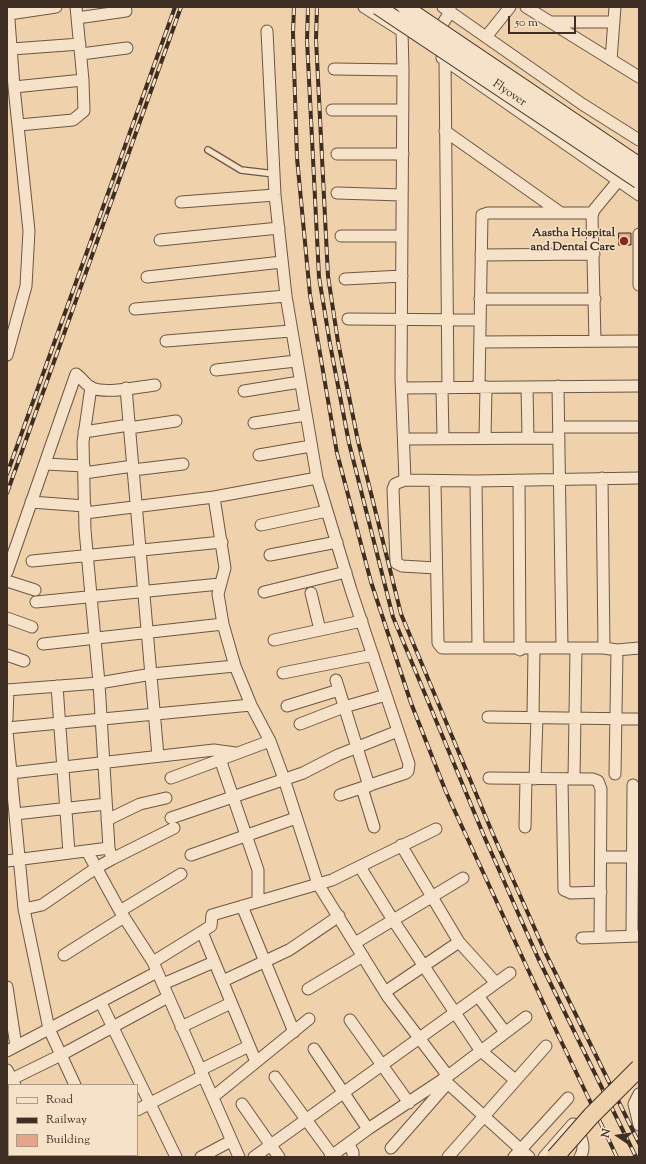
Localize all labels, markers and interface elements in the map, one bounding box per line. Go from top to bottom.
scale bar [510,8,578,34]
text: 50 m [515,14,538,32]
street label: Flyover [489,77,529,111]
place label: Aastha Hospital and Dental Care [531,227,615,255]
marker: Aastha Hospital and Dental Care [618,235,630,247]
legend [8,1084,138,1156]
text: Road [46,1091,73,1109]
text: Railway [46,1111,87,1129]
north arrow [598,1116,638,1156]
text: N [598,1127,615,1139]
text: Building [46,1131,90,1149]

